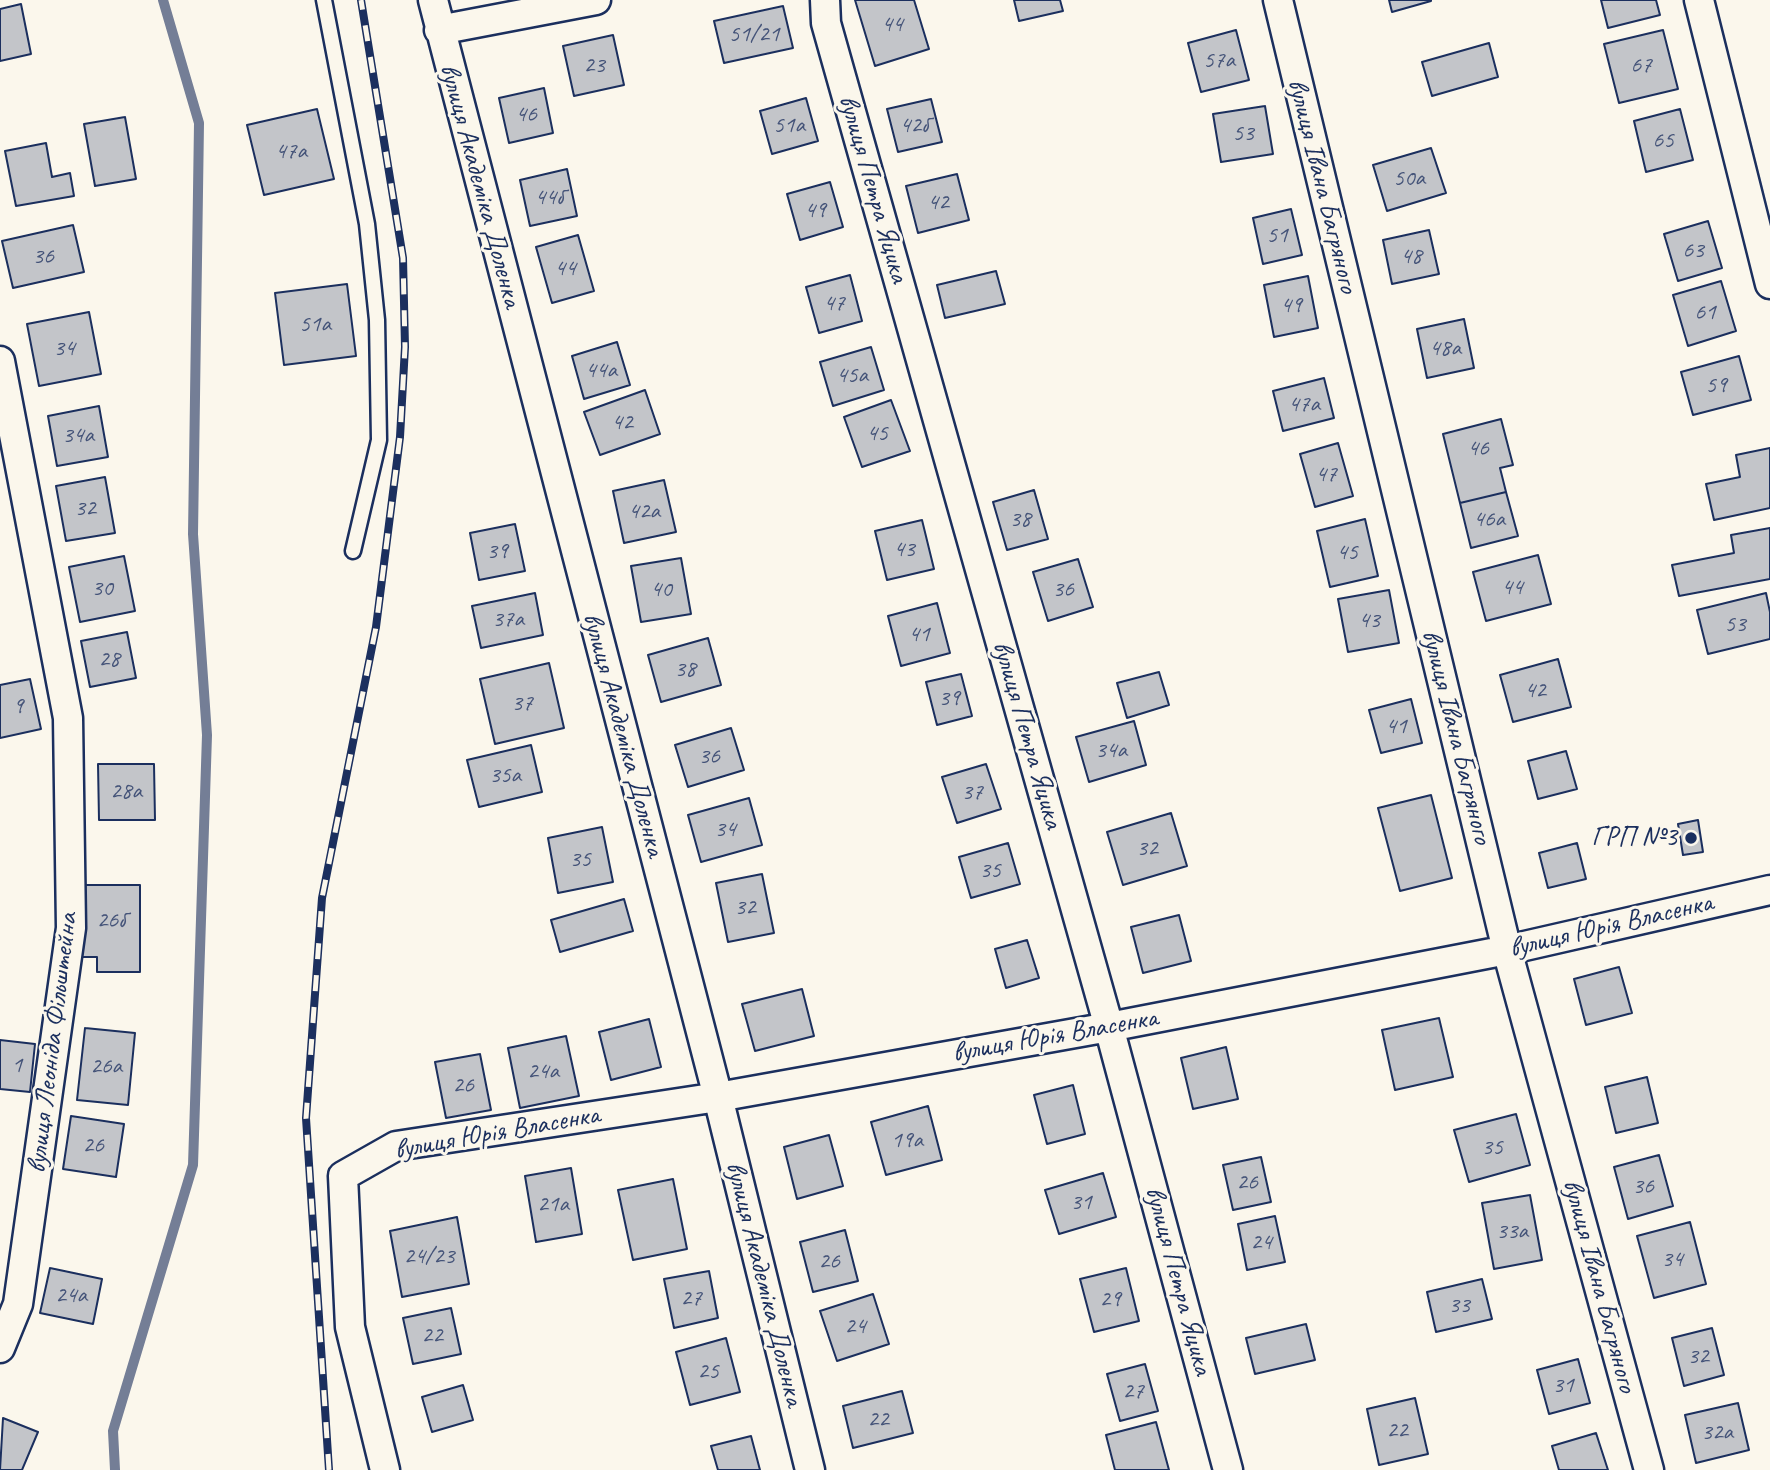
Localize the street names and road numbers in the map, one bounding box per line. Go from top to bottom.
street label: вулиця Академіка Доленка [431,60,529,312]
street label: вулиця Івана Багряного [1279,75,1365,297]
street label: вулиця Петра Яцика [830,91,916,287]
street label: вулиця Академіка Доленка [574,609,672,861]
street label: вулиця Івана Багряного [1413,626,1499,848]
street label: вулиця Петра Яцика [984,637,1070,833]
street label: вулиця Юрія Власенка [1506,886,1716,966]
street label: вулиця Леоніда Фільштейна [20,911,86,1175]
street label: вулиця Юрія Власенка [950,1001,1160,1071]
street label: вулиця Юрія Власенка [392,1098,602,1168]
street label: вулиця Академіка Доленка [717,1158,811,1410]
street label: вулиця Івана Багряного [1554,1176,1644,1396]
street label: вулиця Петра Яцика [1137,1183,1219,1379]

